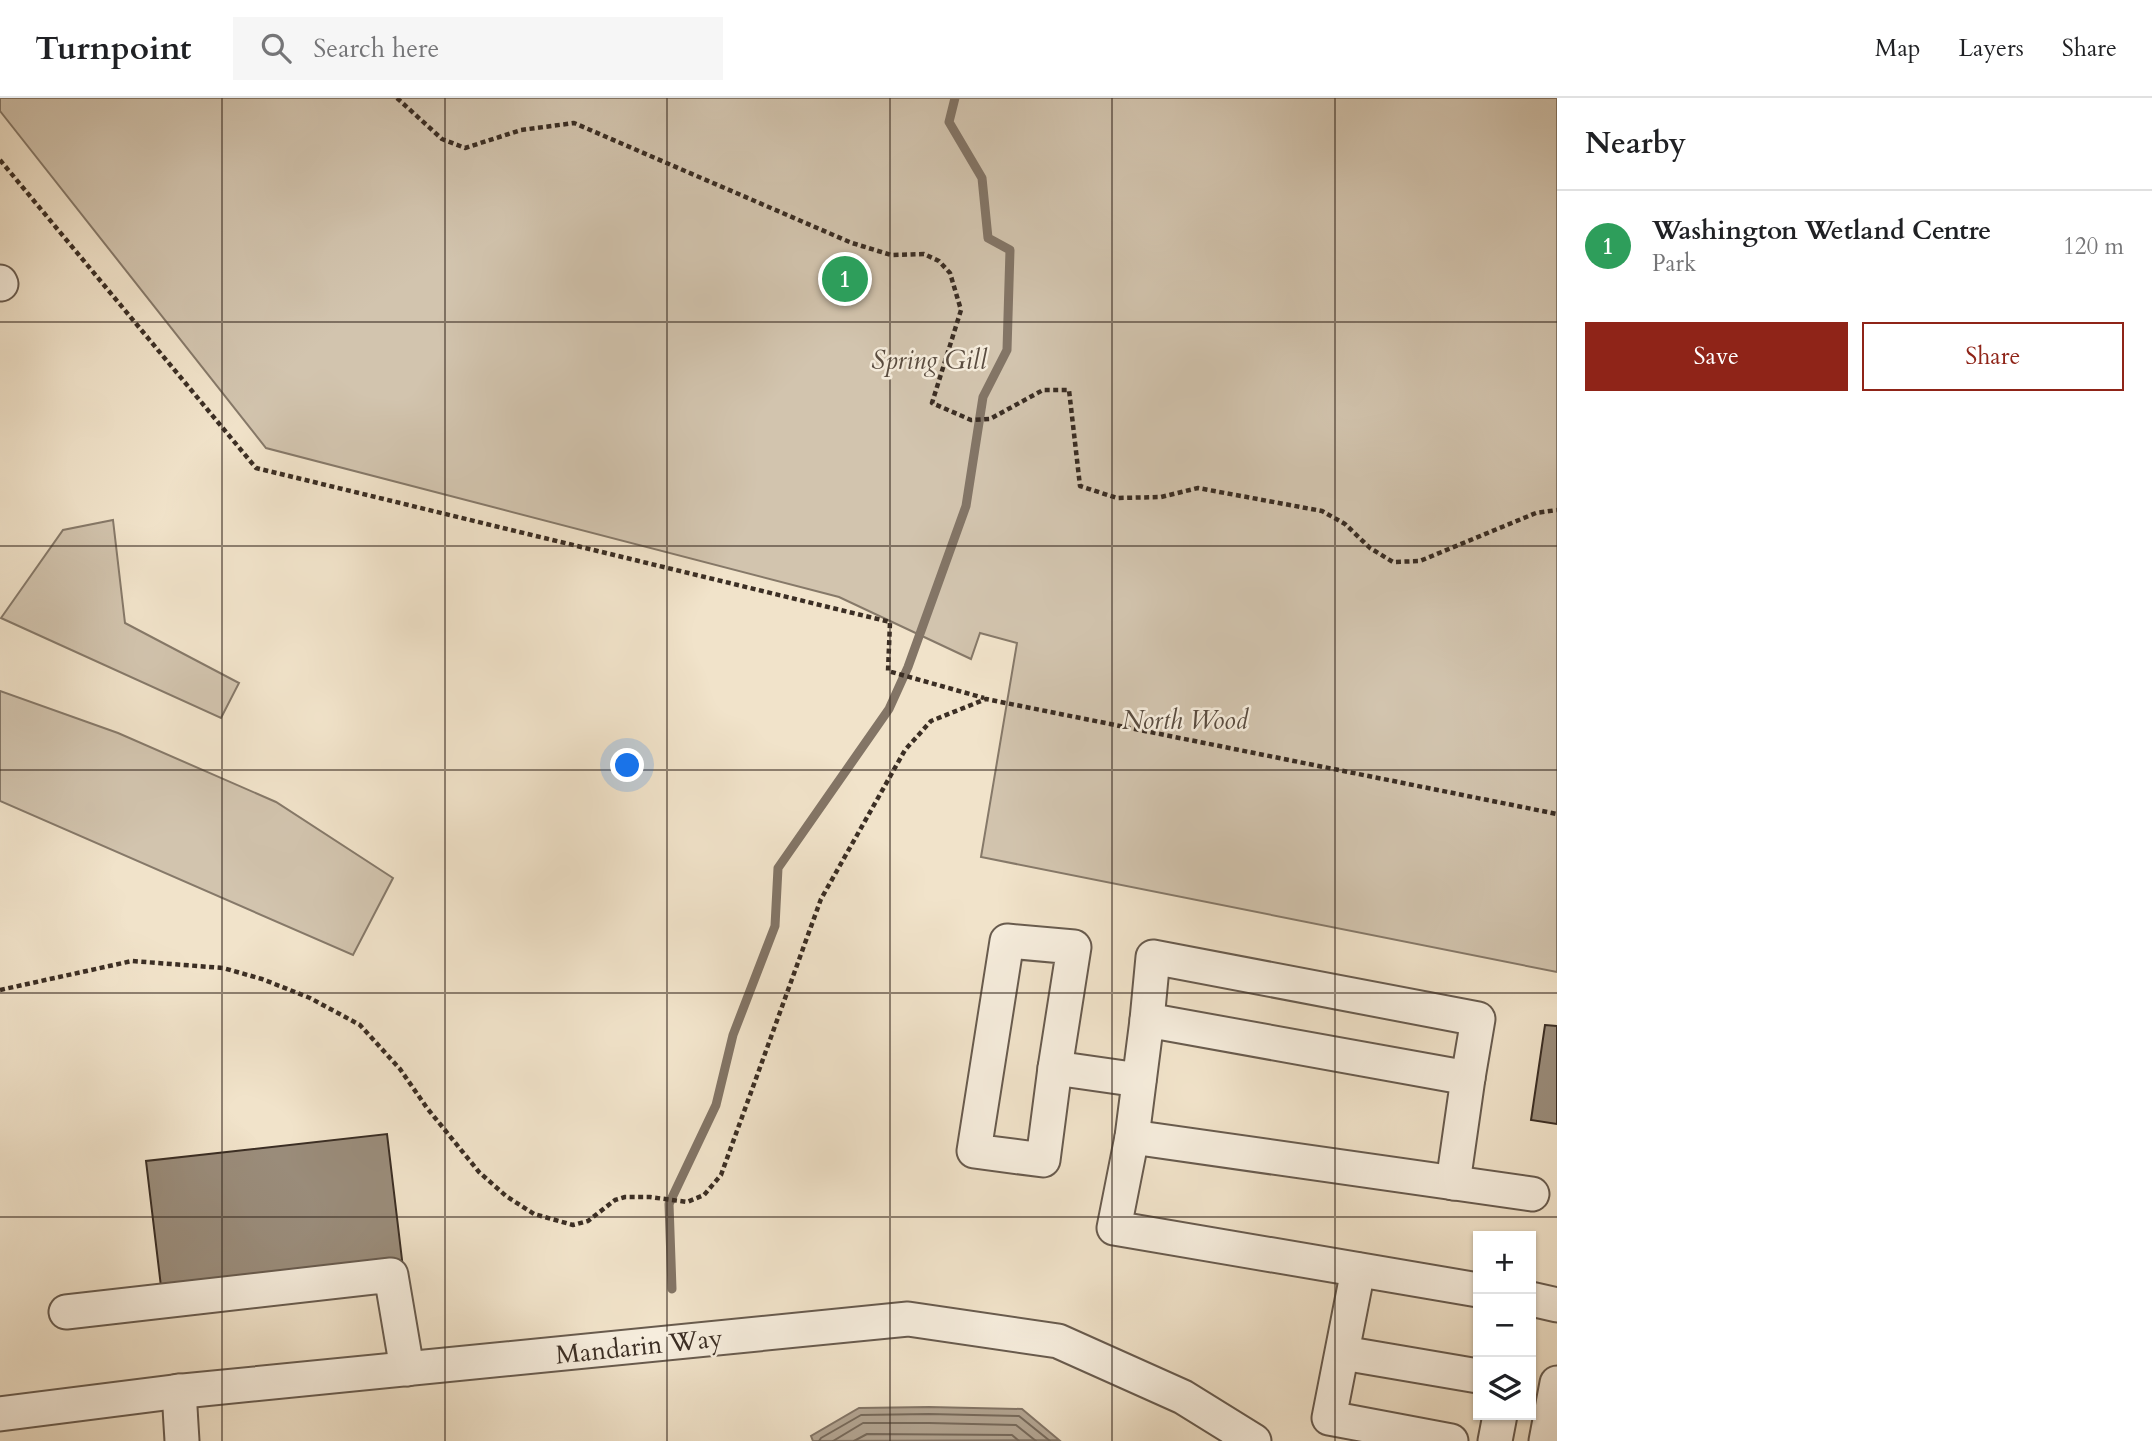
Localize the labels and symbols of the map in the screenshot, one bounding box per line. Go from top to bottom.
pin: 1 [822,253,868,305]
park label: Spring Gill [871,343,988,378]
park label: North Wood [1122,703,1250,738]
your location [610,748,644,782]
street label: Mandarin Way [554,1320,725,1373]

